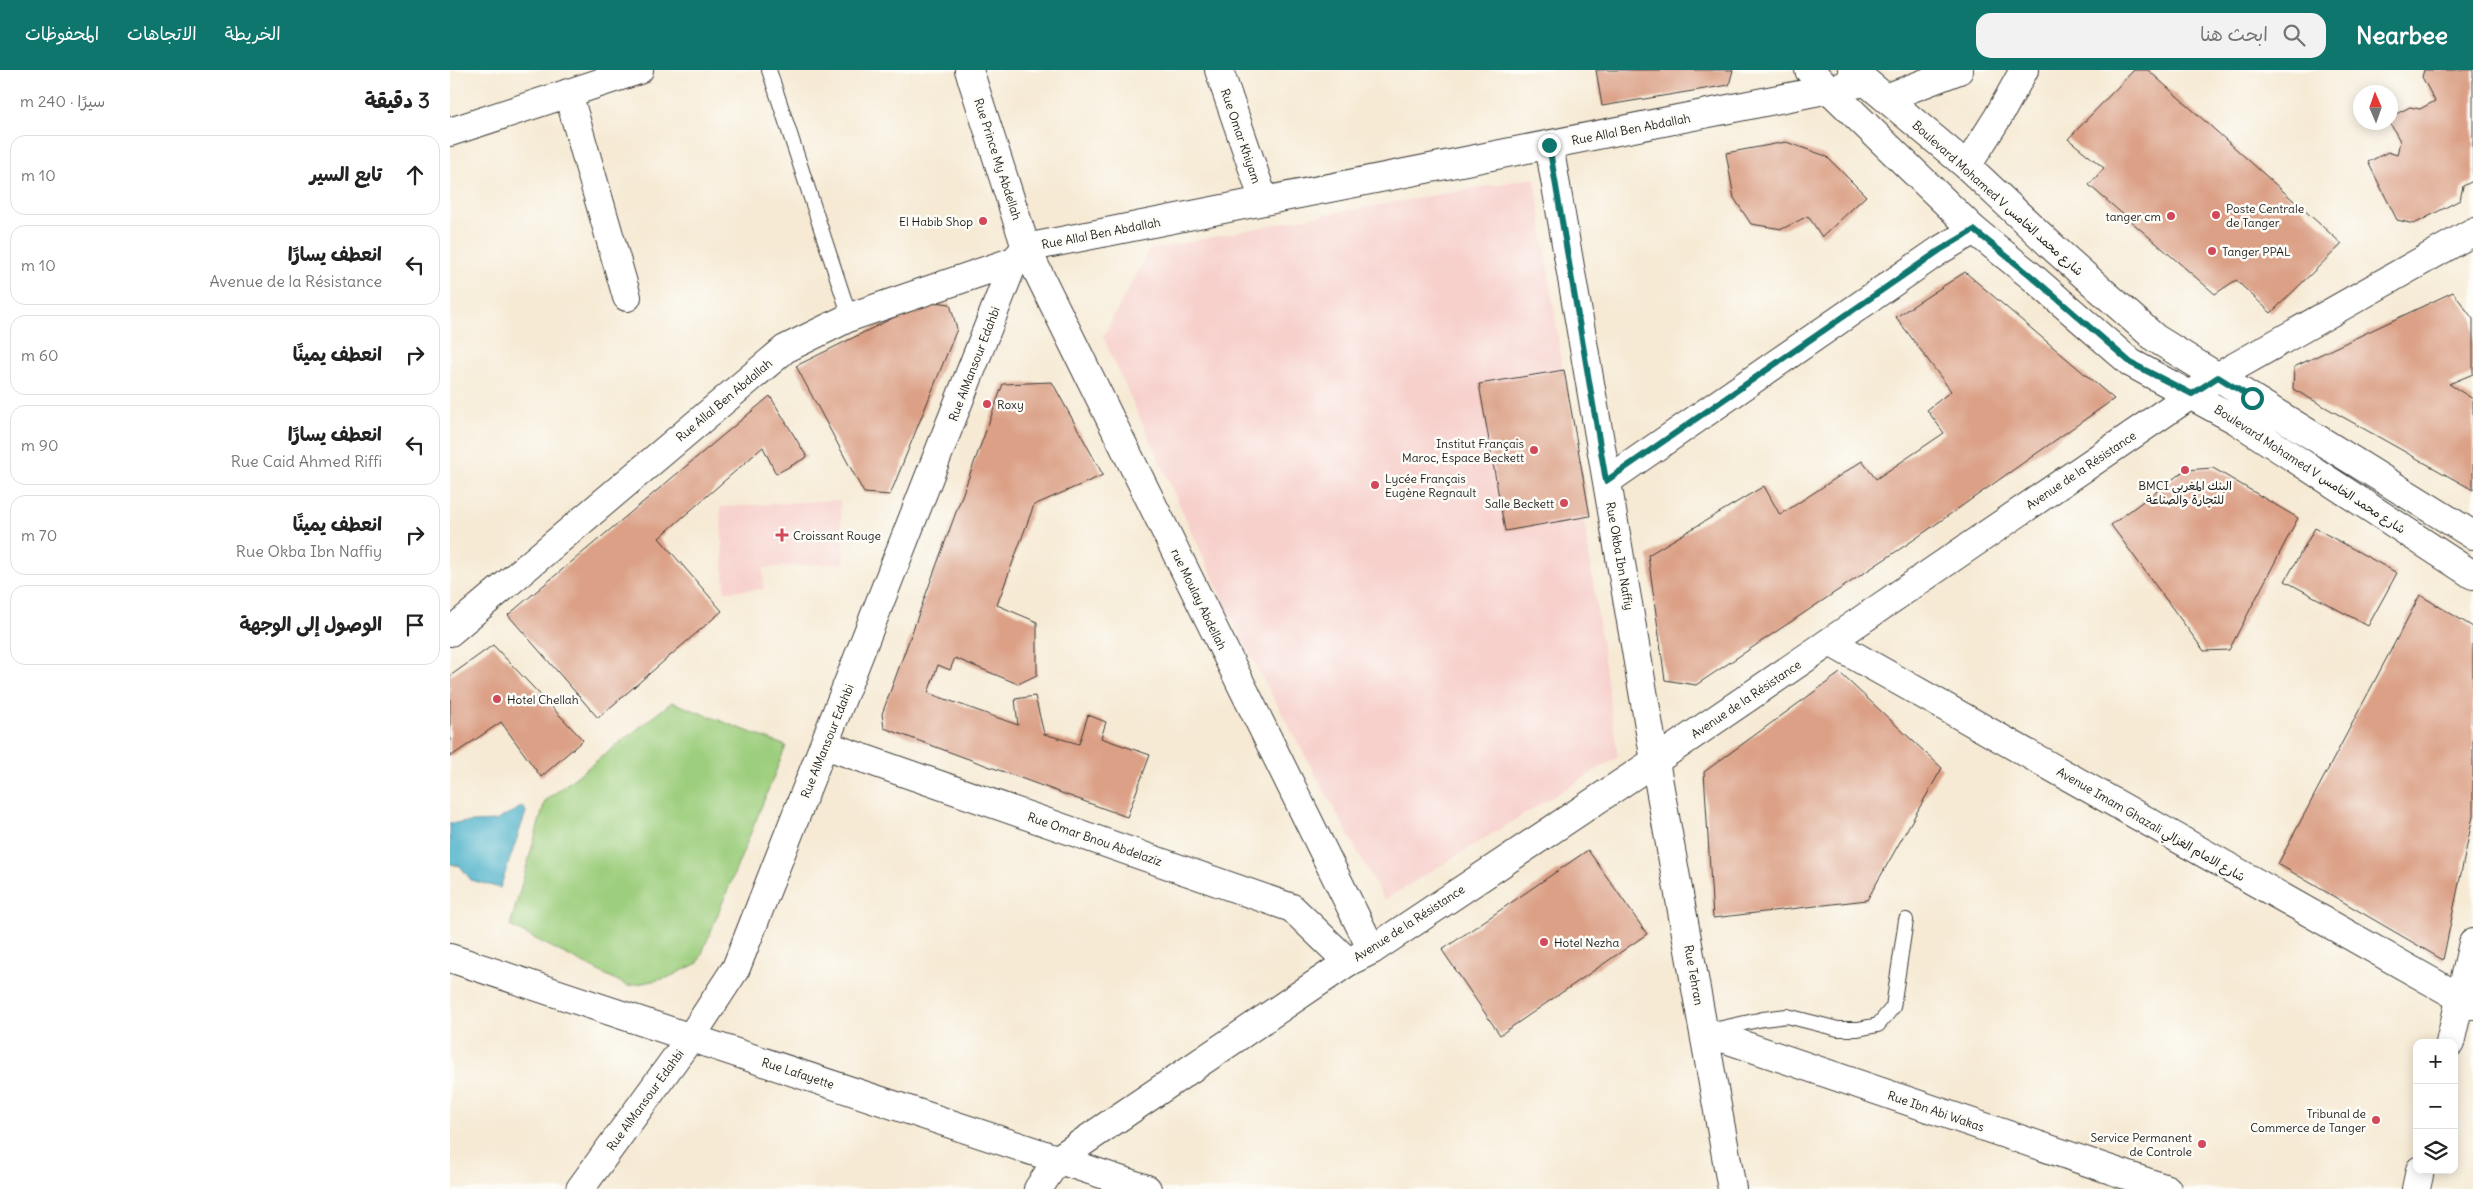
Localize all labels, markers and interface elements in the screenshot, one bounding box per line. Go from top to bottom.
search box [1976,13,2326,58]
text: Nearbee [2356,20,2448,50]
icon: search [2280,21,2308,49]
text: المحفوظات [25,22,99,45]
text: الاتجاهات [127,22,197,45]
text: الخريطة [225,22,281,45]
text: ابحث هنا [2200,22,2268,46]
north arrow [2353,85,2398,130]
text: 3 دقيقة [365,87,430,114]
street label: Rue Omar Khiyam [1218,87,1264,186]
text: سيرًا · 240 m [20,91,105,111]
street label: Rue Prince My Abdellah [971,96,1025,222]
street label: Rue Allal Ben Abdallah [1570,110,1692,148]
street label: Boulevard Mohamed V شارع محمد الخامس [1908,117,2087,280]
route end [1538,134,1561,157]
icon: ahead [401,161,429,189]
text: تابع السير [310,162,382,186]
text: 10 m [21,165,56,185]
place label: Poste Centrale de Tanger [2226,201,2304,230]
place label: tanger cm [2106,209,2161,224]
marker: Poste Centrale de Tanger [2210,209,2222,221]
marker: tanger cm [2165,210,2177,222]
place label: El Habib Shop [899,214,973,229]
street label: Rue Allal Ben Abdallah [1040,214,1162,252]
marker: El Habib Shop [977,215,989,227]
text: انعطف يسارًا [288,242,382,266]
place label: Tanger PPAL [2222,244,2291,259]
marker: Tanger PPAL [2206,245,2218,257]
icon: left [401,251,429,279]
text: 10 m [21,255,56,275]
text: Avenue de la Résistance [209,271,382,291]
street label: Rue AlMansour Edahbi [945,305,1003,423]
icon: right [401,341,429,369]
text: انعطف يمينًا [293,342,382,366]
text: 60 m [21,345,59,365]
street label: Rue Allal Ben Abdallah [673,355,775,445]
route start [2241,387,2264,410]
place label: Roxy [997,397,1024,412]
marker: Roxy [981,398,993,410]
street label: Boulevard Mohamed V شارع محمد الخامس [2211,402,2408,538]
text: انعطف يسارًا [288,422,382,446]
street label: Avenue de la Résistance [2023,428,2139,512]
icon: left [401,431,429,459]
text: 90 m [21,435,59,455]
place label: Institut Français Maroc, Espace Beckett [1402,436,1524,465]
marker: Institut Français Maroc, Espace Beckett [1528,444,1540,456]
text: Rue Caid Ahmed Riffi [231,451,382,471]
marker: BMCI البنك المغربي للتجارة والصناعة [2179,464,2191,476]
place label: Lycée Français Eugène Regnault [1385,471,1476,500]
place label: BMCI البنك المغربي للتجارة والصناعة [2138,478,2232,508]
marker: Lycée Français Eugène Regnault [1369,479,1381,491]
place label: Salle Beckett [1485,496,1554,511]
marker: Salle Beckett [1558,497,1570,509]
street label: Rue Okba Ibn Naffiy [1603,501,1637,611]
text: انعطف يمينًا [293,512,382,536]
icon: right [401,521,429,549]
text: 70 m [21,525,57,545]
marker: Croissant Rouge [775,528,789,542]
place label: Croissant Rouge [793,528,881,543]
text: Rue Okba Ibn Naffiy [236,541,382,561]
street label: rue Moulay Abdellah [1168,546,1230,652]
icon: arrive [401,611,429,639]
text: الوصول إلى الوجهة [239,612,382,636]
street label: Avenue de la Résistance [1688,657,1804,741]
street label: Rue AlMansour Edahbi [797,682,857,800]
place label: Hotel Chellah [507,692,579,707]
marker: Hotel Chellah [491,693,503,705]
street label: Avenue Imam Ghazali شارع الامام الغزالي [2052,764,2248,888]
street label: Rue Omar Bnou Abdelaziz [1026,809,1164,869]
street label: Avenue de la Résistance [1351,881,1467,965]
place label: Hotel Nezha [1554,935,1620,950]
marker: Hotel Nezha [1538,936,1550,948]
street label: Rue Tehran [1681,944,1707,1006]
map controls [2413,1039,2458,1174]
button: + [2413,1039,2458,1084]
street label: Rue AlMansour Edahbi [603,1046,687,1154]
street label: Rue Lafayette [760,1054,836,1092]
button: − [2413,1084,2458,1129]
street label: Rue Ibn Abi Wakas [1886,1087,1986,1135]
place label: Tribunal de Commerce de Tanger [2250,1106,2366,1135]
marker: Tribunal de Commerce de Tanger [2370,1114,2382,1126]
button: layers [2413,1129,2458,1174]
place label: Service Permanent de Controle [2090,1130,2192,1159]
marker: Service Permanent de Controle [2196,1138,2208,1150]

